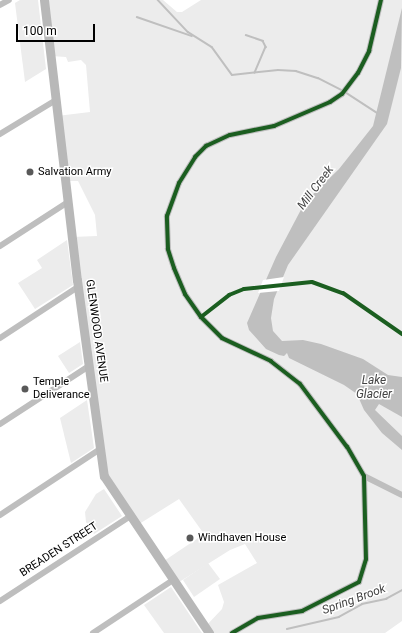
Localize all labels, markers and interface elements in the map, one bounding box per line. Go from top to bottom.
scale bar [18,16,97,42]
text: 100 m [23,24,57,38]
water label: Mill Creek [295,163,337,213]
place label: Salvation Army [38,165,112,179]
marker: Salvation Army [25,167,35,177]
street label: GLENWOOD AVENUE [82,279,110,383]
water label: Lake Glacier [356,374,392,402]
place label: Temple Deliverance [33,376,90,402]
marker: Temple Deliverance [20,384,30,394]
street label: BREADEN STREET [18,520,100,580]
place label: Windhaven House [198,531,286,545]
marker: Windhaven House [185,533,195,543]
water label: Spring Brook [320,582,388,618]

